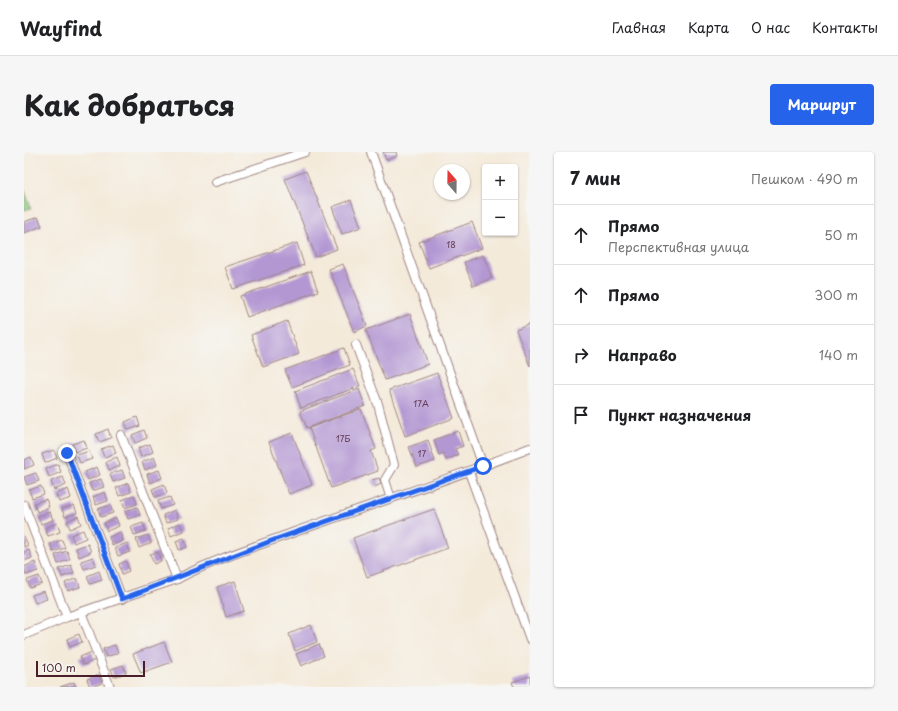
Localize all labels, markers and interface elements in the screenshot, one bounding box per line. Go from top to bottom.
text: Wayfind [20,14,102,42]
text: Главная [612,17,666,38]
text: Карта [688,17,729,38]
text: О нас [751,17,790,38]
text: Контакты [812,17,878,38]
text: Как добраться [24,83,235,126]
button: Маршрут [770,84,874,125]
north arrow [434,164,470,200]
map controls [482,164,518,236]
button: + [482,164,518,200]
text: 7 мин [570,165,621,191]
text: Пешком · 490 m [751,169,858,188]
button: − [482,200,518,236]
text: Прямо [608,214,659,237]
icon: ahead [570,224,592,246]
text: 50 m [824,225,858,244]
house number: 18 [446,237,456,251]
text: Перспективная улица [608,237,749,256]
text: Прямо [608,283,659,306]
icon: ahead [570,284,592,306]
text: 300 m [814,285,858,304]
text: Направо [608,343,677,366]
icon: right [570,344,592,366]
text: 140 m [819,345,858,364]
house number: 17А [413,396,429,410]
text: Пункт назначения [608,403,751,426]
icon: arrive [570,404,592,426]
house number: 17Б [336,431,350,445]
route end [58,444,76,462]
house number: 17 [418,446,427,460]
route start [474,457,492,475]
scale bar [36,659,145,678]
text: 100 m [42,659,76,676]

